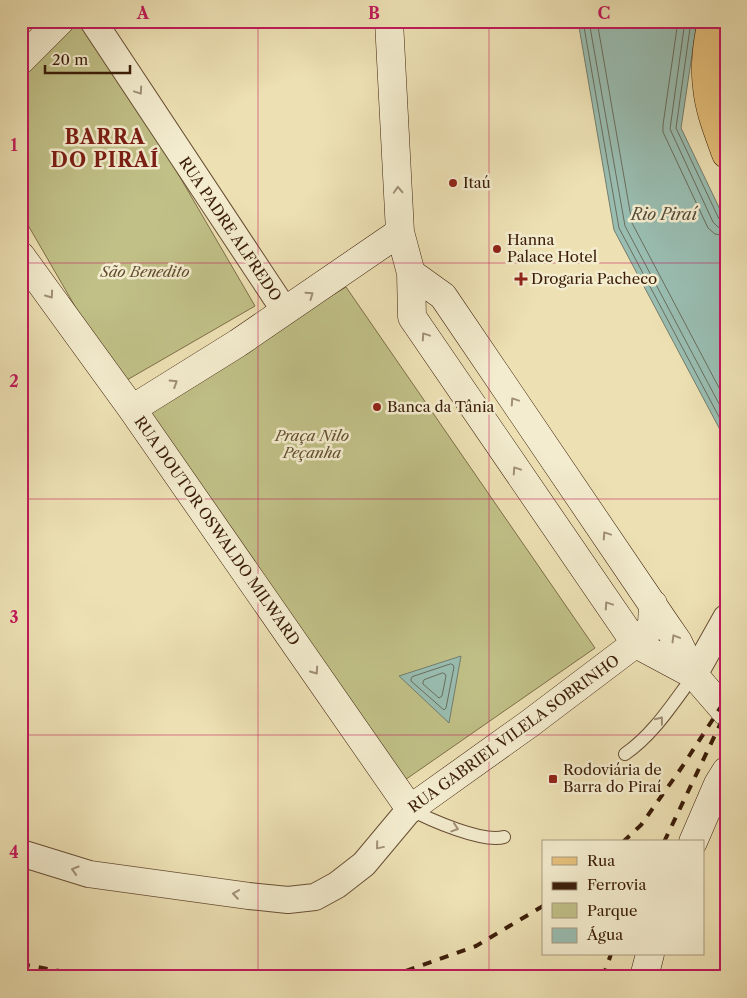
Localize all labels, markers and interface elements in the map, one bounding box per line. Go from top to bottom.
text: A [136,3,150,23]
text: B [368,3,380,23]
text: C [598,3,610,23]
scale bar [45,42,130,74]
text: 20 m [52,50,88,69]
one-way arrow [133,85,142,95]
district label: BARRA DO PIRAÍ [51,125,159,172]
text: 1 [10,135,18,155]
street label: RUA PADRE ALFREDO [175,153,286,304]
place label: Itaú [463,173,491,192]
marker: Itaú [447,177,459,189]
one-way arrow [392,186,403,194]
water label: Rio Piraí [629,204,699,224]
place label: Hanna Palace Hotel [507,230,598,266]
marker: Hanna Palace Hotel [491,243,503,255]
park label: São Benedito [99,262,190,281]
place label: Drogaria Pacheco [531,269,657,288]
marker: Drogaria Pacheco [515,273,527,285]
one-way arrow [44,289,53,299]
one-way arrow [304,292,313,301]
one-way arrow [422,332,431,342]
text: 2 [9,371,19,391]
one-way arrow [168,380,177,390]
place label: Banca da Tânia [387,397,495,416]
one-way arrow [511,397,520,407]
marker: Banca da Tânia [371,401,383,413]
street label: RUA DOUTOR OSWALDO MILWARD [131,412,304,649]
park label: Praça Nilo Peçanha [274,426,349,462]
one-way arrow [513,466,522,476]
one-way arrow [603,531,612,541]
one-way arrow [605,601,614,610]
text: 3 [9,607,19,627]
one-way arrow [672,635,682,644]
street label: RUA GABRIEL VILELA SOBRINHO [404,651,623,817]
one-way arrow [309,665,318,675]
one-way arrow [654,717,662,726]
place label: Rodoviária de Barra do Piraí [563,760,662,796]
marker: Rodoviária de Barra do Piraí [547,773,559,785]
one-way arrow [450,823,458,833]
one-way arrow [376,840,385,849]
legend [542,840,704,956]
text: 4 [9,842,19,862]
text: Rua [587,851,615,870]
one-way arrow [72,866,80,876]
text: Ferrovia [587,875,646,894]
one-way arrow [231,890,240,900]
text: Parque [587,901,637,920]
text: Água [586,925,623,944]

